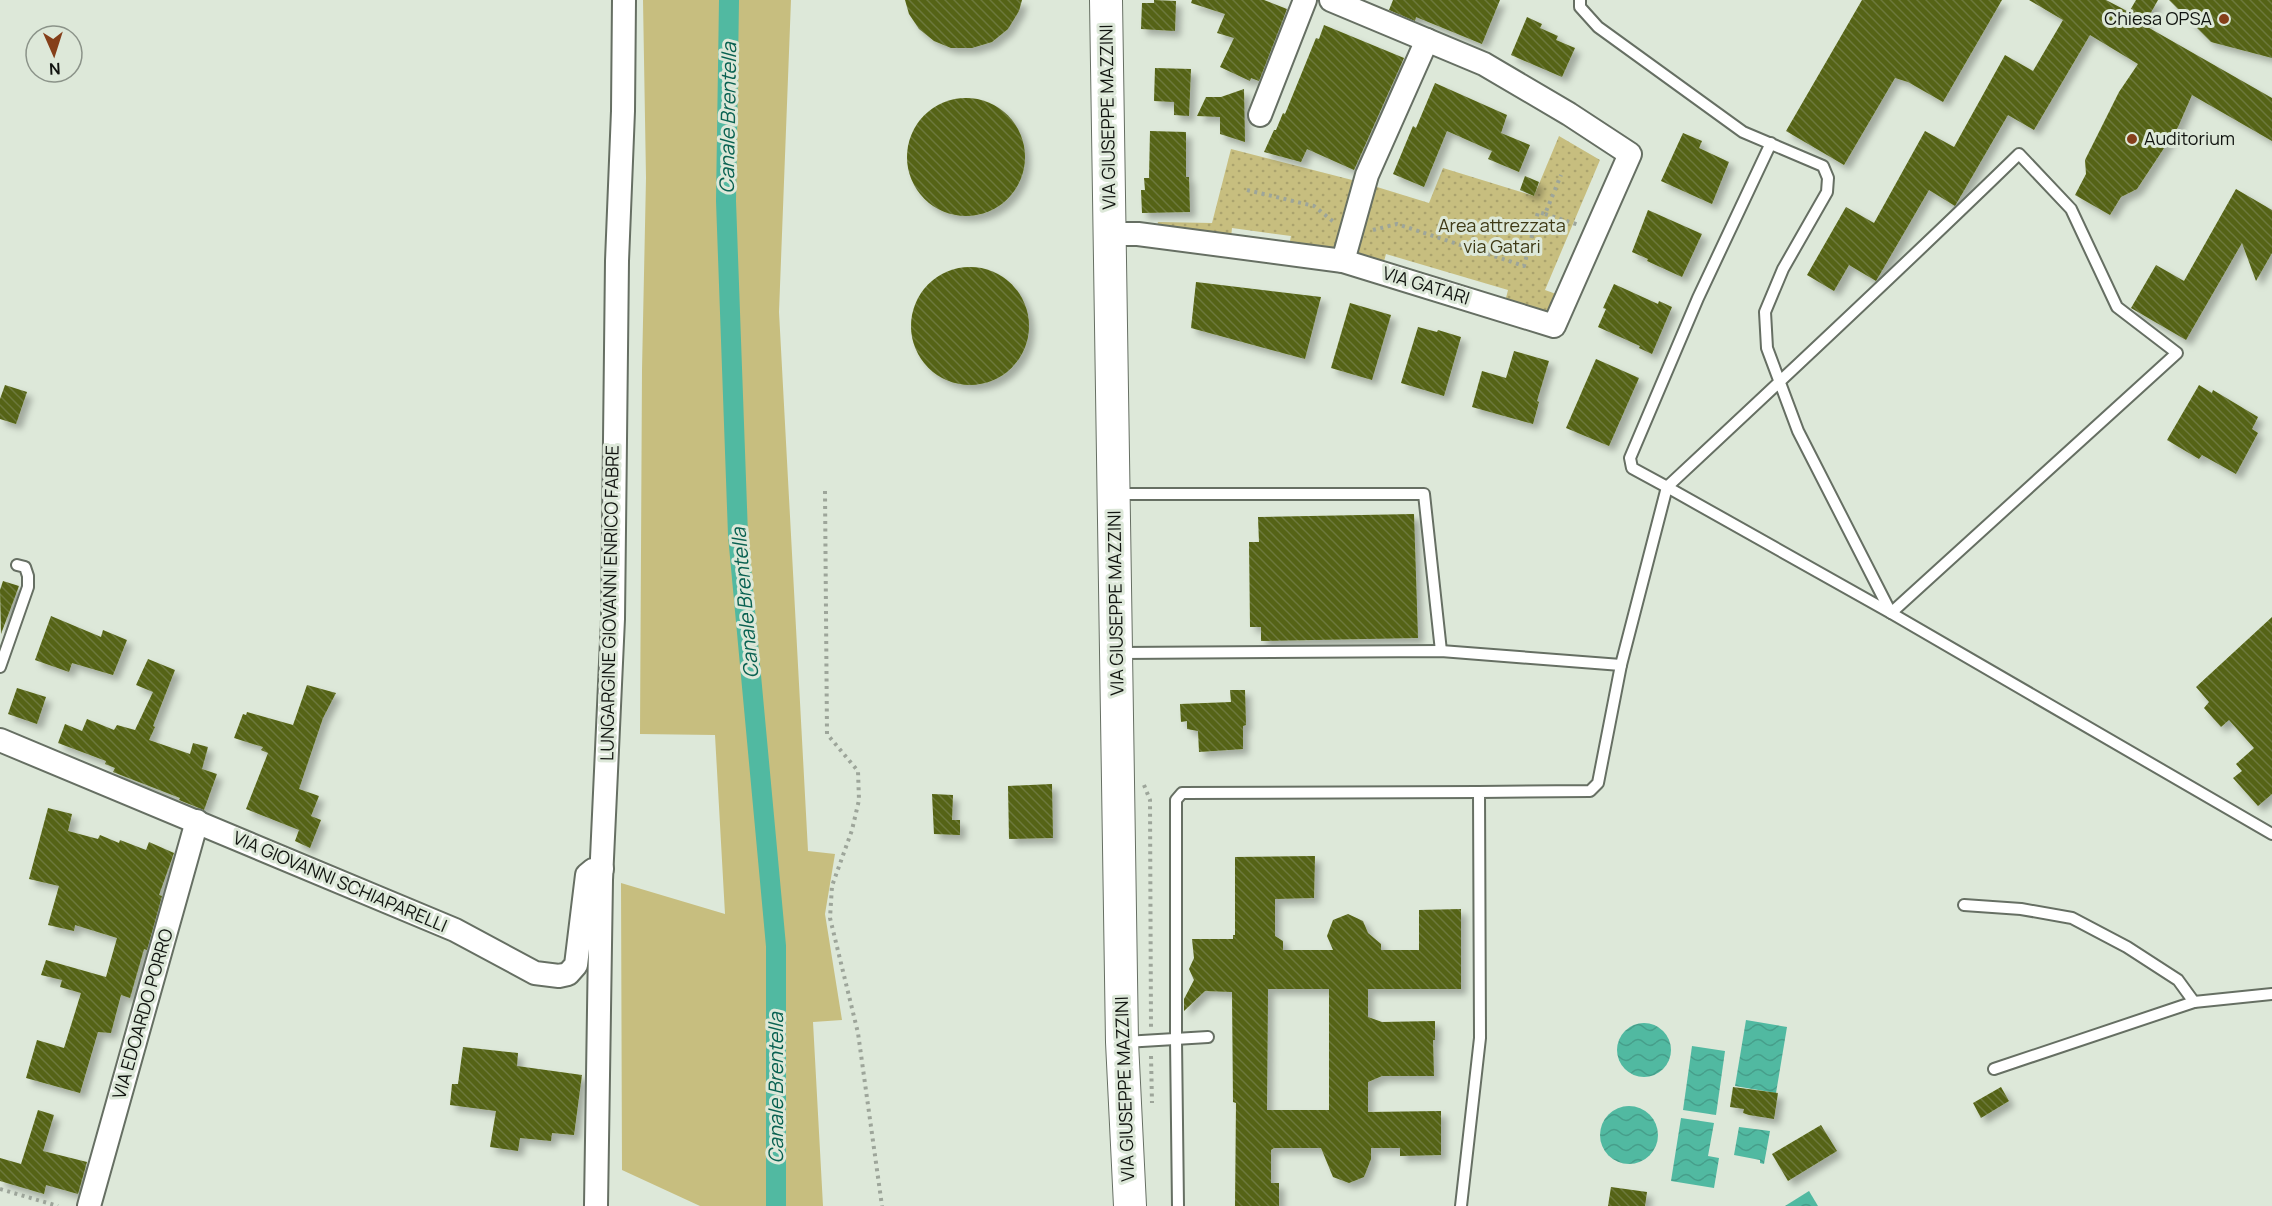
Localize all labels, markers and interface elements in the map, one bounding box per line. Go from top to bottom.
place label: Chiesa OPSA [2104,6,2213,30]
marker: Chiesa OPSA [2217,12,2231,26]
north arrow [24,24,84,84]
street label: VIA GIUSEPPE MAZZINI [1093,24,1121,210]
water label: Canale Brentella [713,41,742,194]
text: N [48,58,61,80]
place label: Auditorium [2144,126,2235,150]
marker: Auditorium [2125,132,2139,146]
park label: Area attrezzata via Gatari [1438,213,1566,258]
street label: VIA GATARI [1380,260,1473,310]
street label: LUNGARGINE GIOVANNI ENRICO FABRE [594,445,624,761]
street label: VIA GIUSEPPE MAZZINI [1101,510,1129,696]
water label: Canale Brentella [724,526,765,679]
street label: VIA GIOVANNI SCHIAPARELLI [230,825,451,937]
street label: VIA EDOARDO PORRO [106,926,178,1102]
street label: VIA GIUSEPPE MAZZINI [1109,996,1139,1182]
water label: Canale Brentella [762,1012,789,1164]

